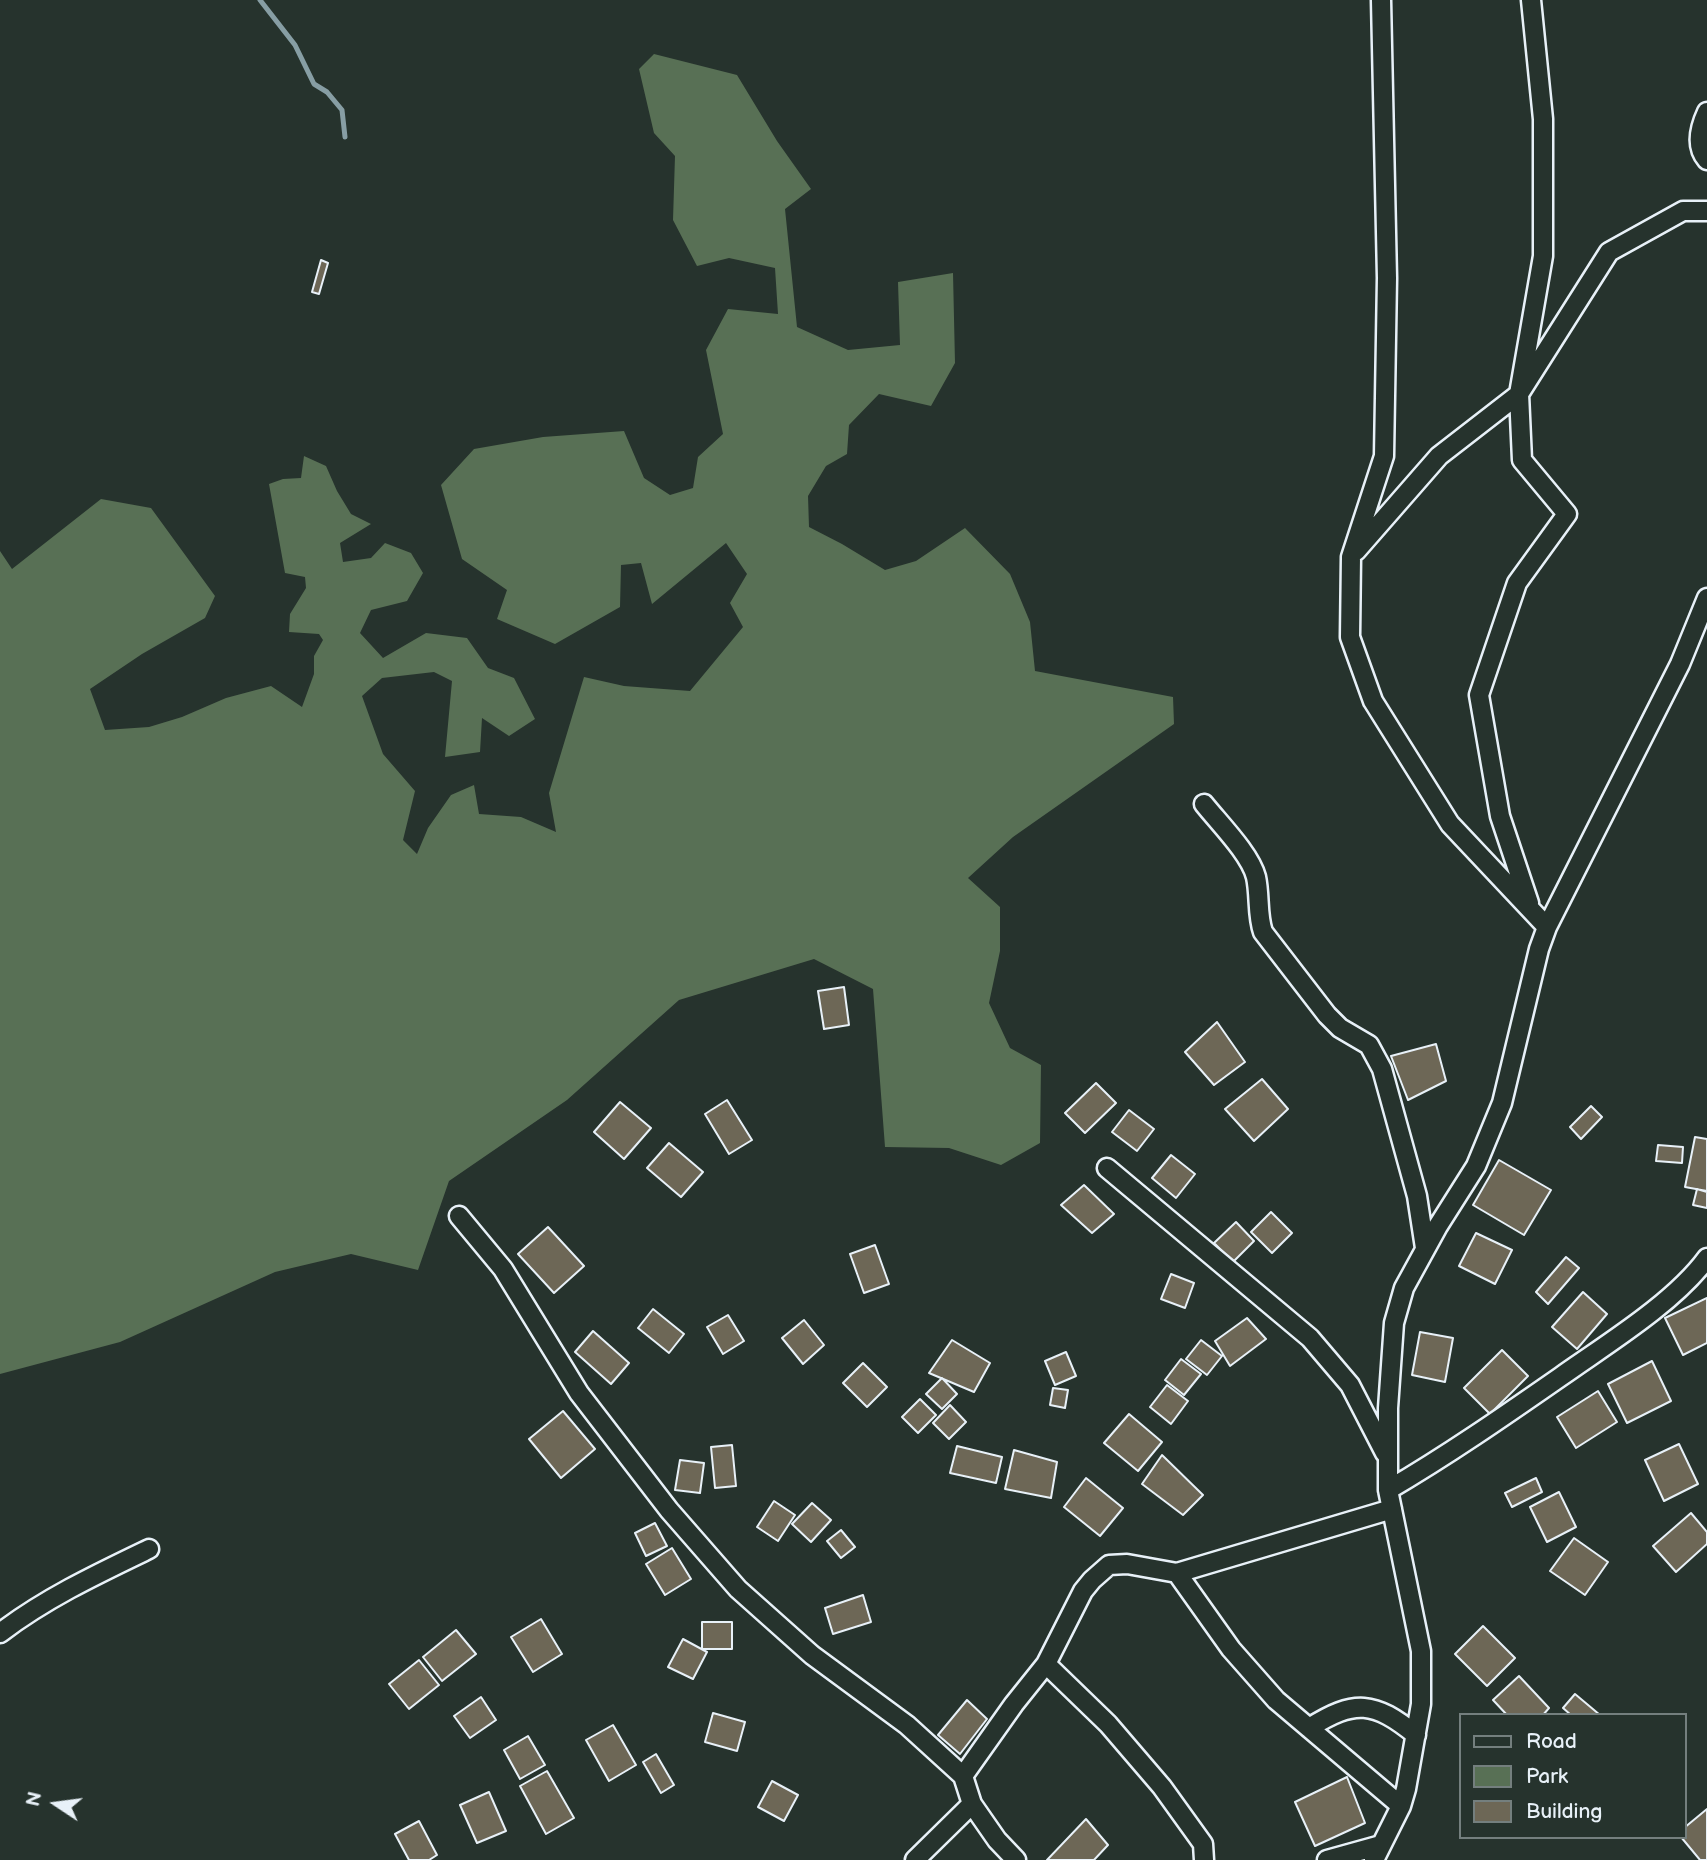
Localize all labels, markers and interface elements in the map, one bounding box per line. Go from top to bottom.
legend [1458,1713,1686,1839]
text: Road [1526,1729,1577,1754]
text: Park [1526,1764,1568,1789]
north arrow [21,1769,91,1839]
text: N [22,1790,48,1809]
text: Building [1526,1799,1602,1824]

